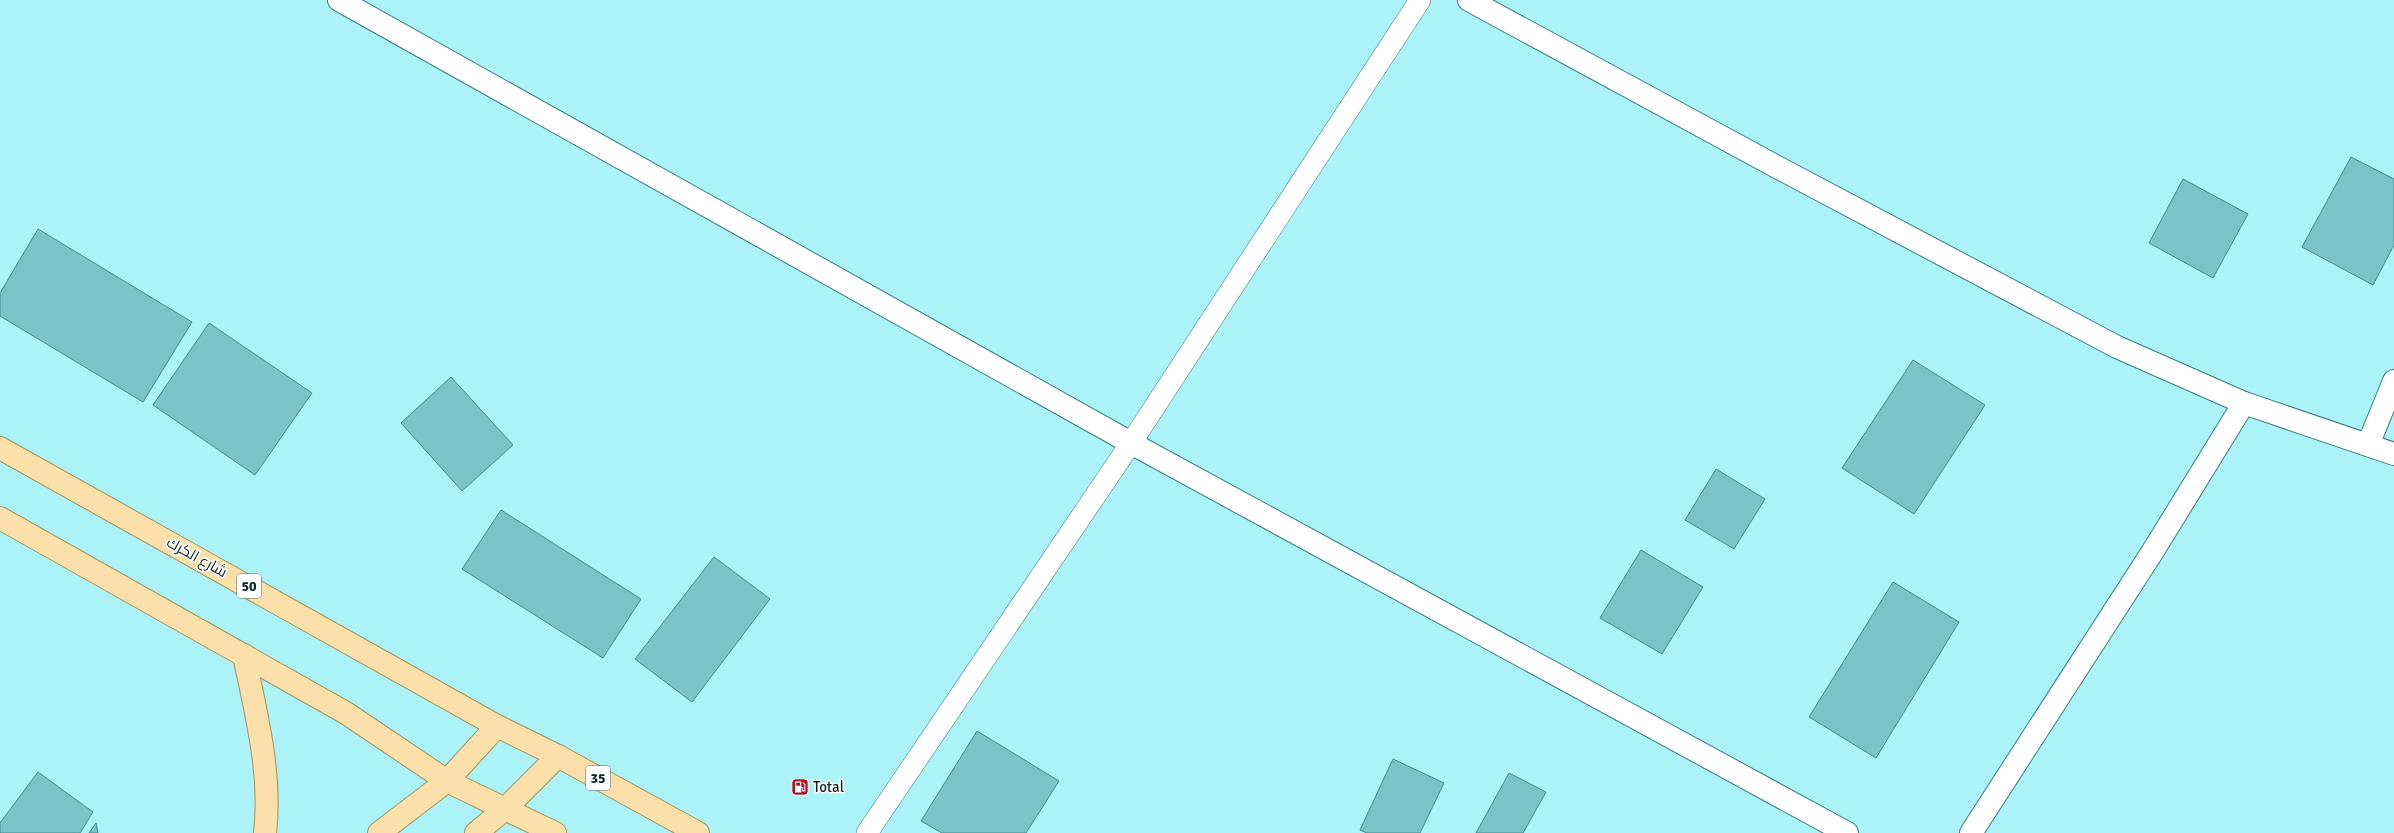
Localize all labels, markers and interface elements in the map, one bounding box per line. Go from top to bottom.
street label: شارع الكرك [163,533,231,583]
road number: 50 [237,574,261,598]
road number: 35 [586,766,610,790]
fuel station icon: Total [790,777,810,797]
place label: Total [813,778,844,796]

